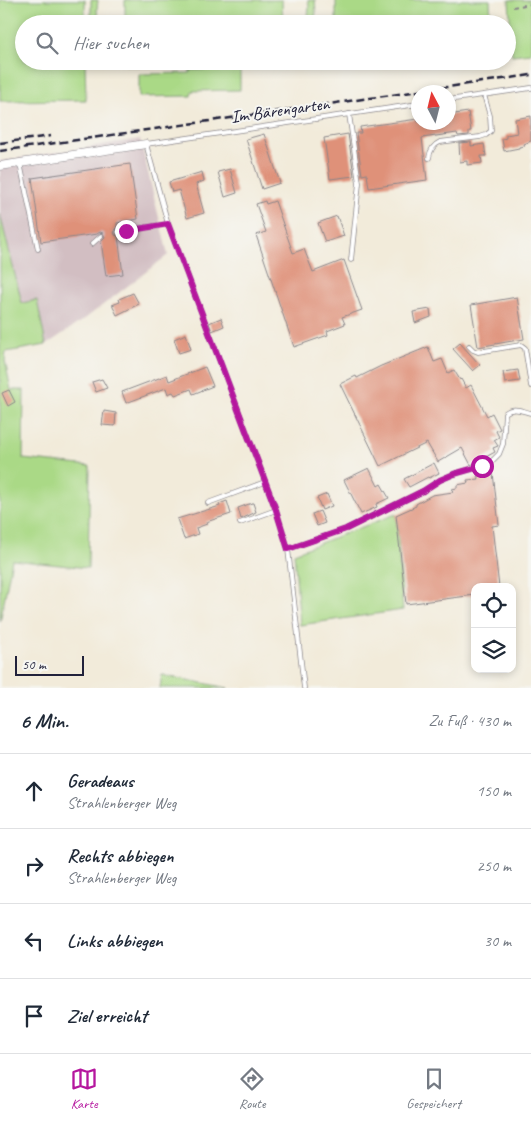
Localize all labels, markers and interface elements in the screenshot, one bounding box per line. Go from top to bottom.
search box [15,15,516,70]
icon: search [33,29,61,57]
text: Hier suchen [73,31,149,55]
north arrow [411,85,456,130]
street label: Im Bärengarten [229,92,332,128]
route end [115,220,138,243]
route start [471,455,494,478]
map controls [471,583,516,673]
button: locate [471,583,516,628]
button: layers [471,628,516,673]
scale bar [15,653,84,676]
text: 50 m [22,656,46,673]
text: 6 Min. [20,708,68,734]
text: Zu Fuß · 430 m [428,711,511,731]
text: Geradeaus [67,769,134,793]
icon: ahead [20,777,48,805]
text: 150 m [477,781,511,801]
text: Strahlenberger Weg [67,793,176,813]
text: Rechts abbiegen [67,844,173,868]
icon: right [20,852,48,880]
text: 250 m [477,856,511,876]
text: Strahlenberger Weg [67,868,176,888]
icon: left [20,927,48,955]
text: Links abbiegen [67,929,163,953]
text: 30 m [484,931,511,951]
icon: arrive [20,1002,48,1030]
text: Ziel erreicht [67,1004,147,1028]
tab: Karte [70,1065,98,1112]
tab: Route [238,1065,266,1112]
tab: Gespeichert [406,1065,461,1112]

